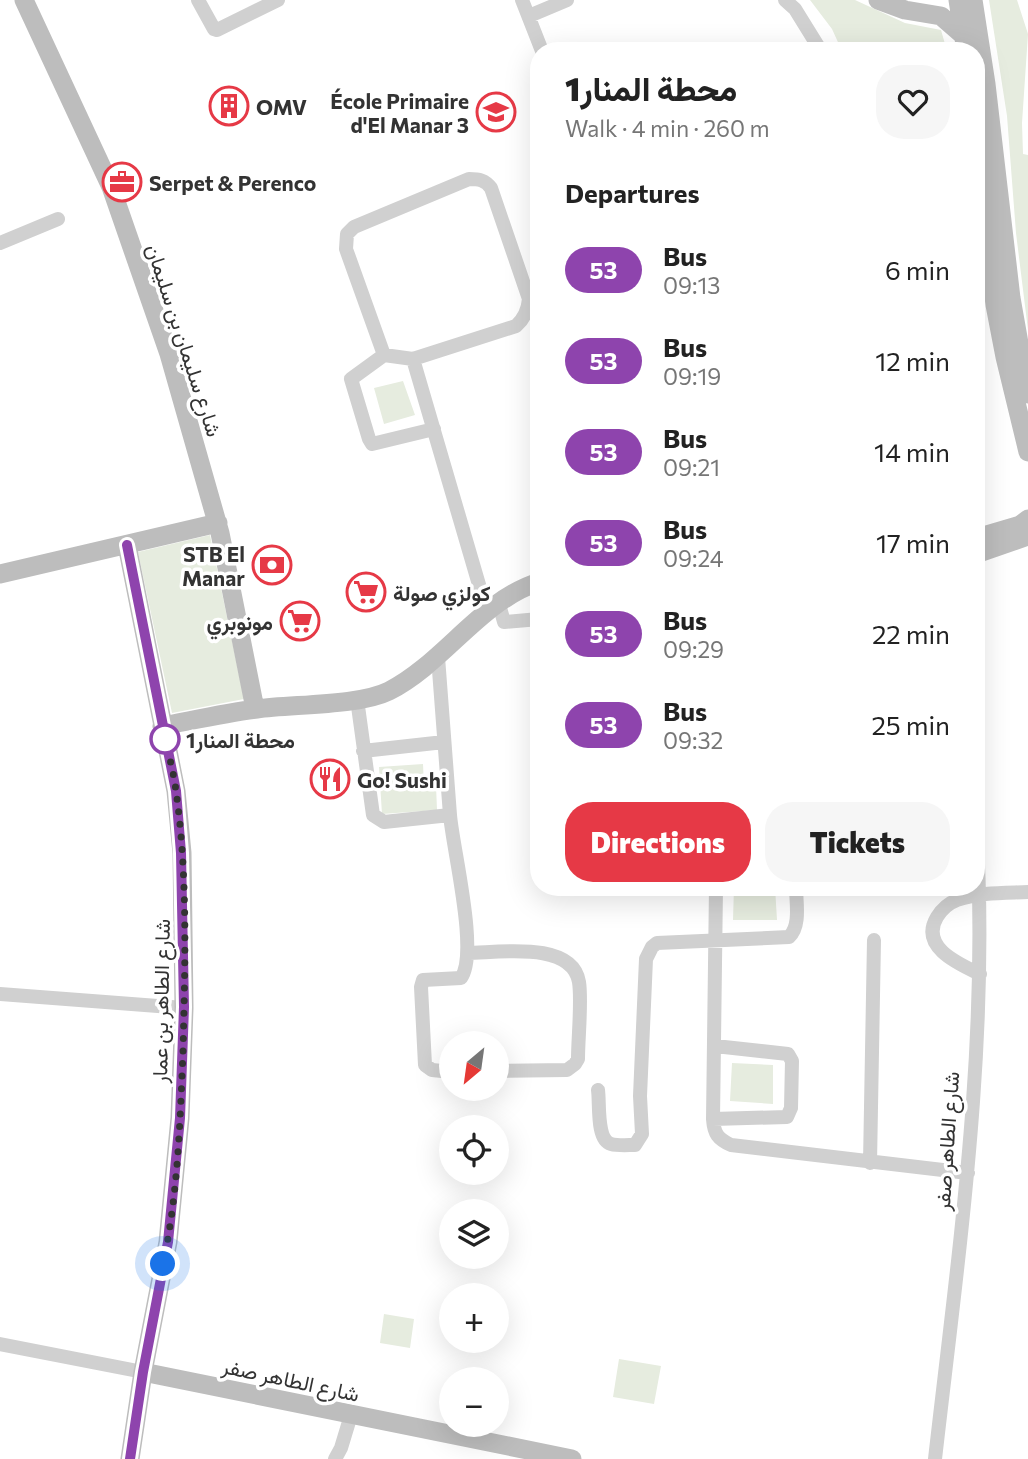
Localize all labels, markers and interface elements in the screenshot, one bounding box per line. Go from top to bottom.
button: heart [876,65,950,139]
text: محطة المنار1 [565,67,737,108]
building icon: OMV [208,85,250,127]
place label: École Primaire d'El Manar 3 [330,88,469,137]
school or university icon: École Primaire d'El Manar 3 [475,91,517,133]
place label: OMV [256,94,307,119]
text: Walk · 4 min · 260 m [565,114,770,142]
office icon: Serpet & Perenco [101,161,143,203]
place label: Serpet & Perenco [149,170,316,195]
text: Departures [565,177,700,208]
text: Bus [663,240,707,271]
street label: شارع سليمان بن سليمان [139,241,228,440]
text: 6 min [885,254,950,285]
text: 53 [590,255,617,284]
text: 09:13 [663,271,720,299]
text: Bus [663,331,707,362]
text: 12 min [875,345,950,376]
text: 53 [590,346,617,375]
text: 09:19 [663,362,721,390]
text: Bus [663,422,707,453]
text: 14 min [874,436,950,467]
text: 53 [590,437,617,466]
text: 09:21 [663,453,720,481]
text: Bus [663,513,707,544]
text: 17 min [876,527,950,558]
text: 53 [590,528,617,557]
place label: STB El Manar [182,541,245,590]
bank icon: STB El Manar [251,544,293,586]
text: 09:24 [663,544,724,572]
supermarket icon: كولزي صولة [345,571,387,613]
place label: كولزي صولة [393,580,491,611]
supermarket icon: مونوبري [279,600,321,642]
text: Bus [663,604,707,635]
place label: مونوبري [207,609,273,640]
text: 22 min [872,618,950,649]
text: 53 [590,619,617,648]
text: 09:29 [663,635,724,663]
text: Bus [663,695,707,726]
text: 25 min [871,709,950,740]
text: 53 [590,710,617,739]
marker: محطة المنار1 [150,724,180,754]
text: 09:32 [663,726,723,754]
place label: محطة المنار1 [186,727,295,754]
restaurant icon: Go! Sushi [309,758,351,800]
place label: Go! Sushi [357,767,447,792]
button: Directions [565,802,751,882]
button: Tickets [765,802,950,882]
street label: شارع الطاهر بن عمار [146,918,177,1085]
north arrow [439,1031,509,1101]
map controls [439,1031,509,1437]
street label: شارع الطاهر صفر [929,1070,966,1213]
button: locate [439,1115,509,1185]
button: layers [439,1199,509,1269]
your location [145,1246,180,1281]
button: + [439,1283,509,1353]
street label: شارع الطاهر صفر [218,1352,362,1409]
button: − [439,1367,509,1437]

